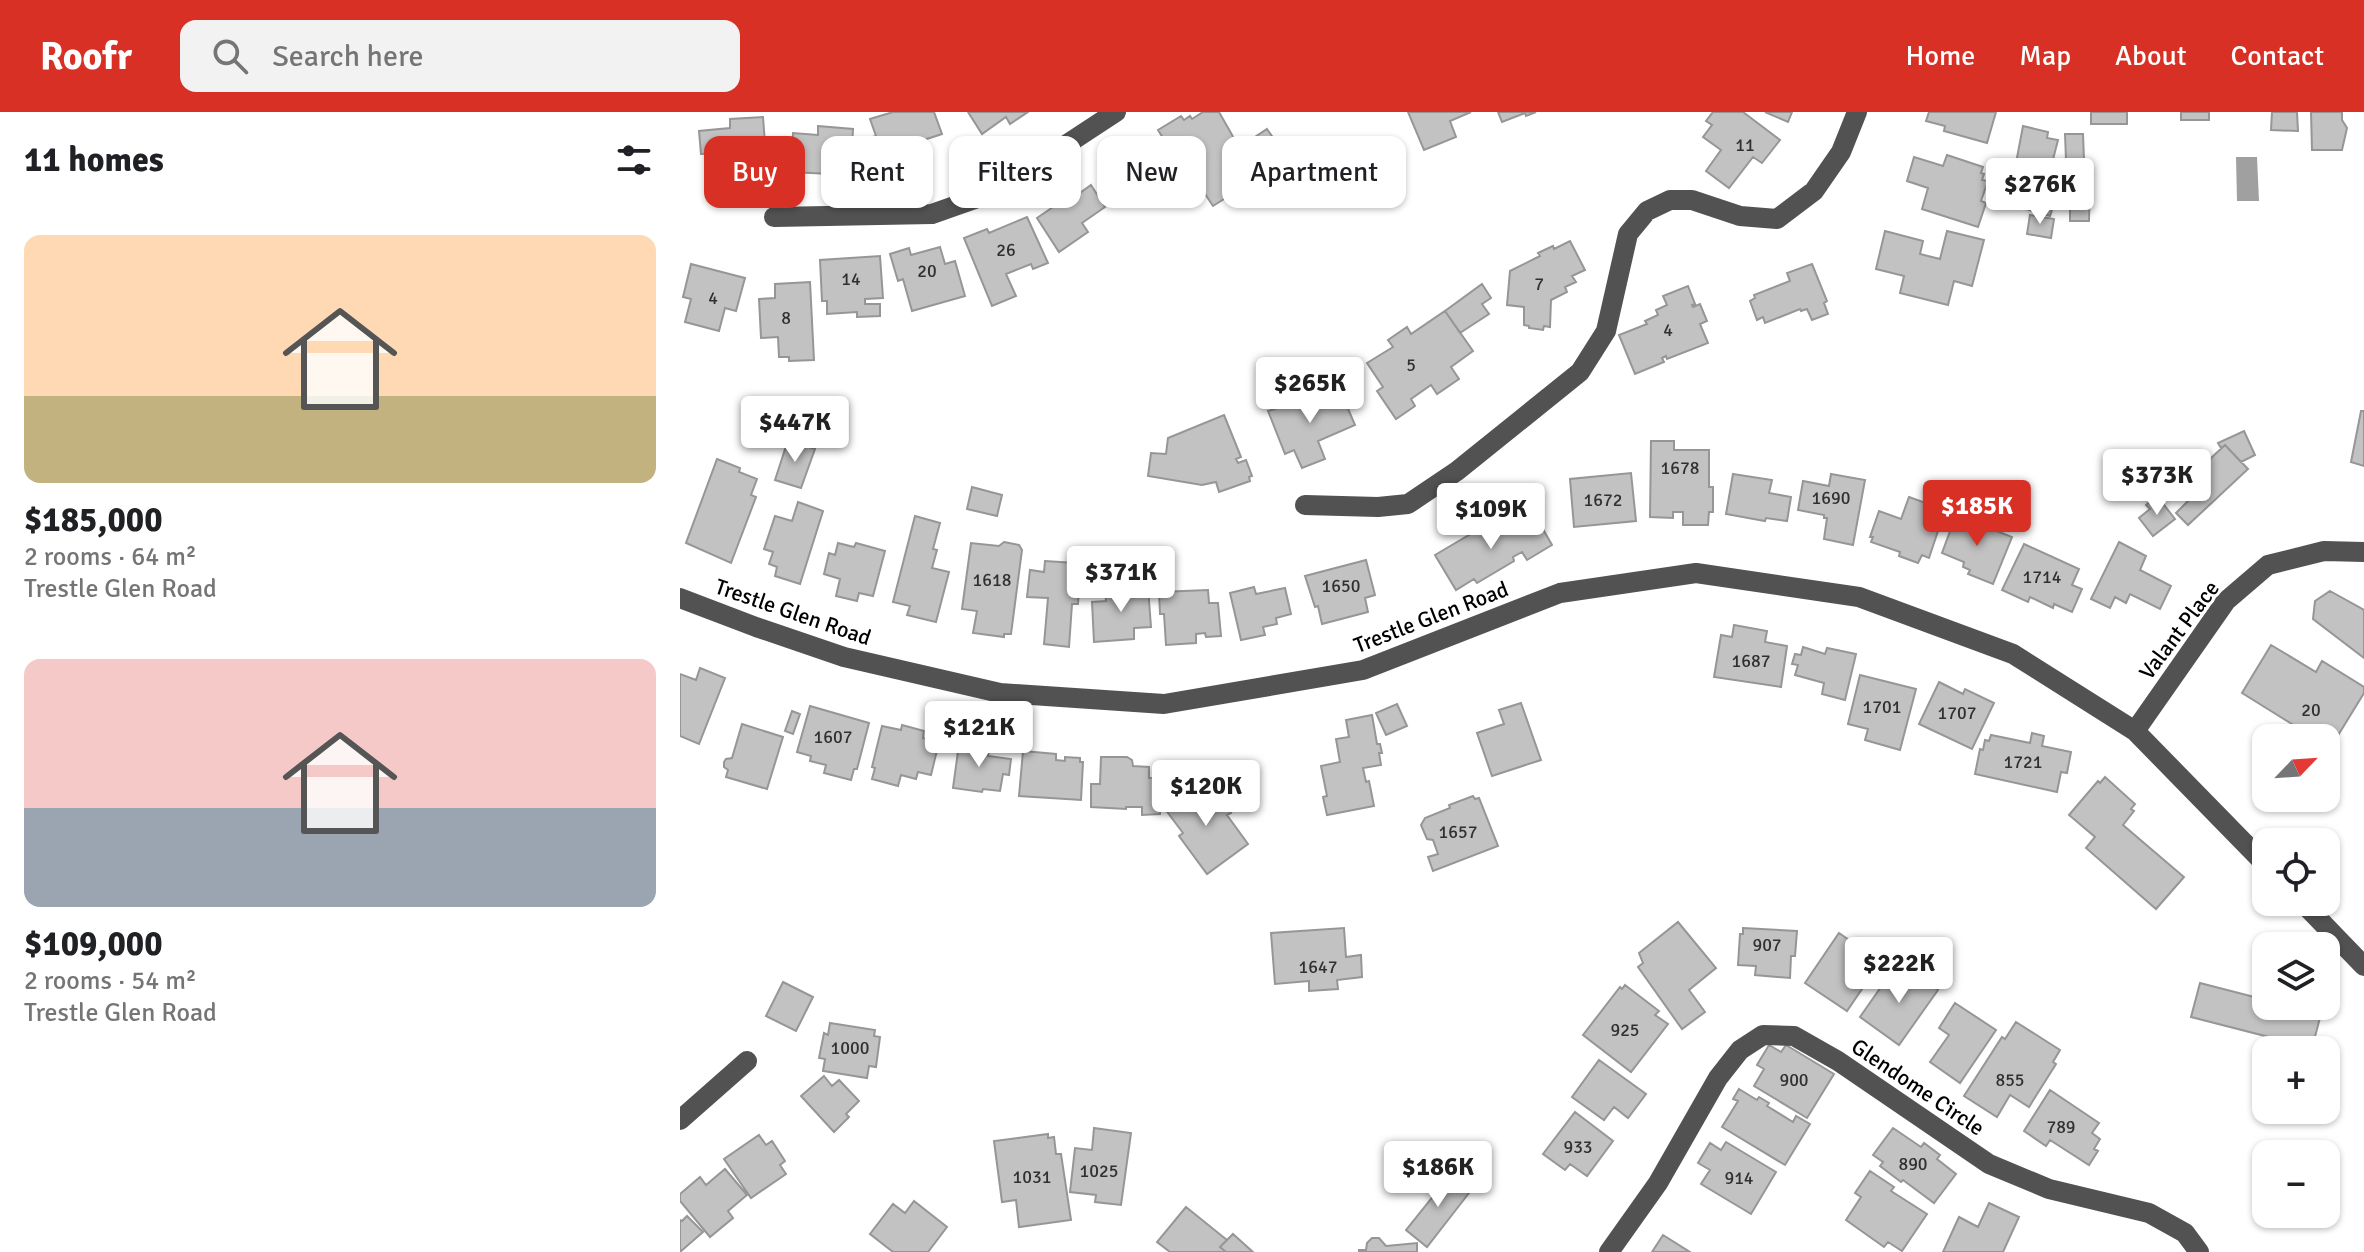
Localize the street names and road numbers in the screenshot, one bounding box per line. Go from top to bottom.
street label: Trestle Glen Road [711,573,875,651]
street label: Trestle Glen Road [1350,575,1512,659]
street label: Valant Place [2133,575,2225,685]
street label: Glendome Circle [1846,1033,1990,1141]

